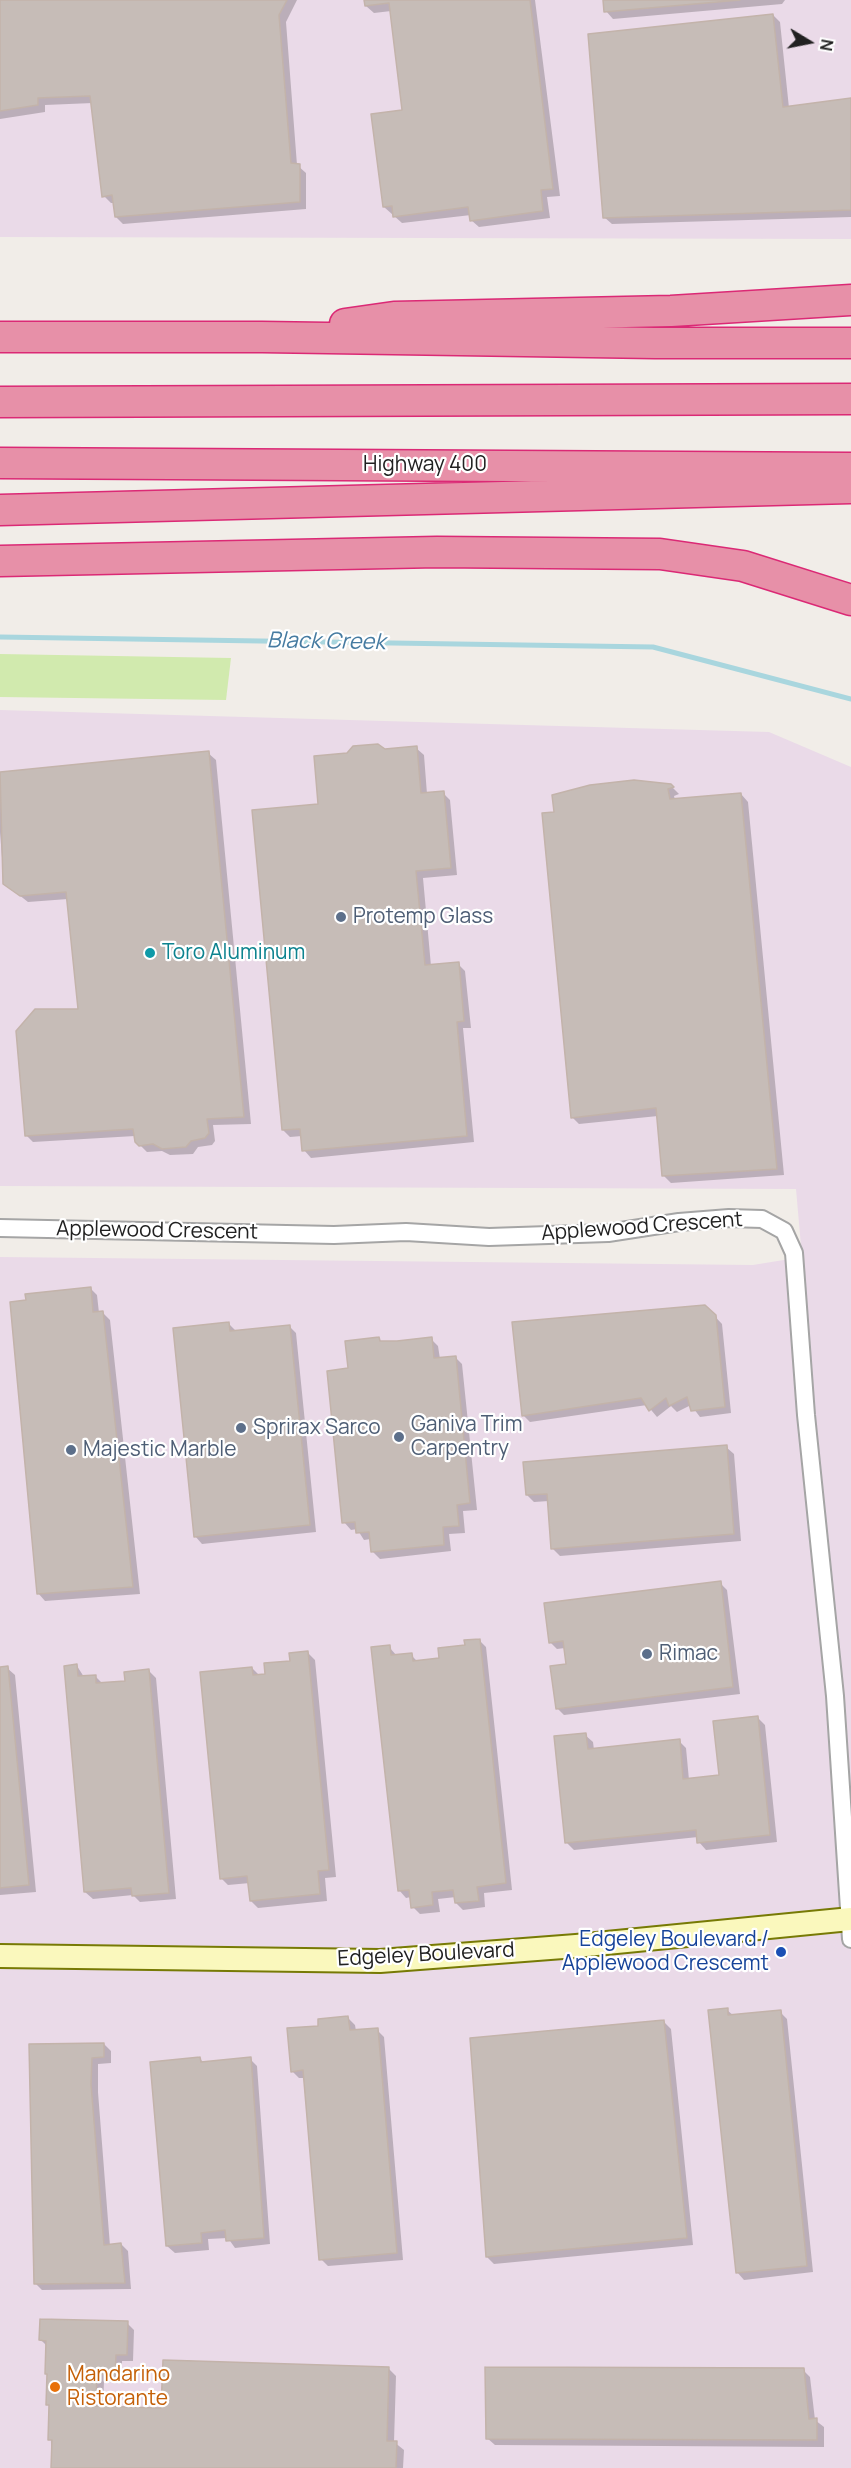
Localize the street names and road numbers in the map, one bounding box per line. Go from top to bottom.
street label: Highway 400 [363,452,487,478]
street label: Applewood Crescent [540,1207,744,1247]
street label: Applewood Crescent [56,1217,258,1245]
street label: Edgeley Boulevard [337,1938,515,1972]

